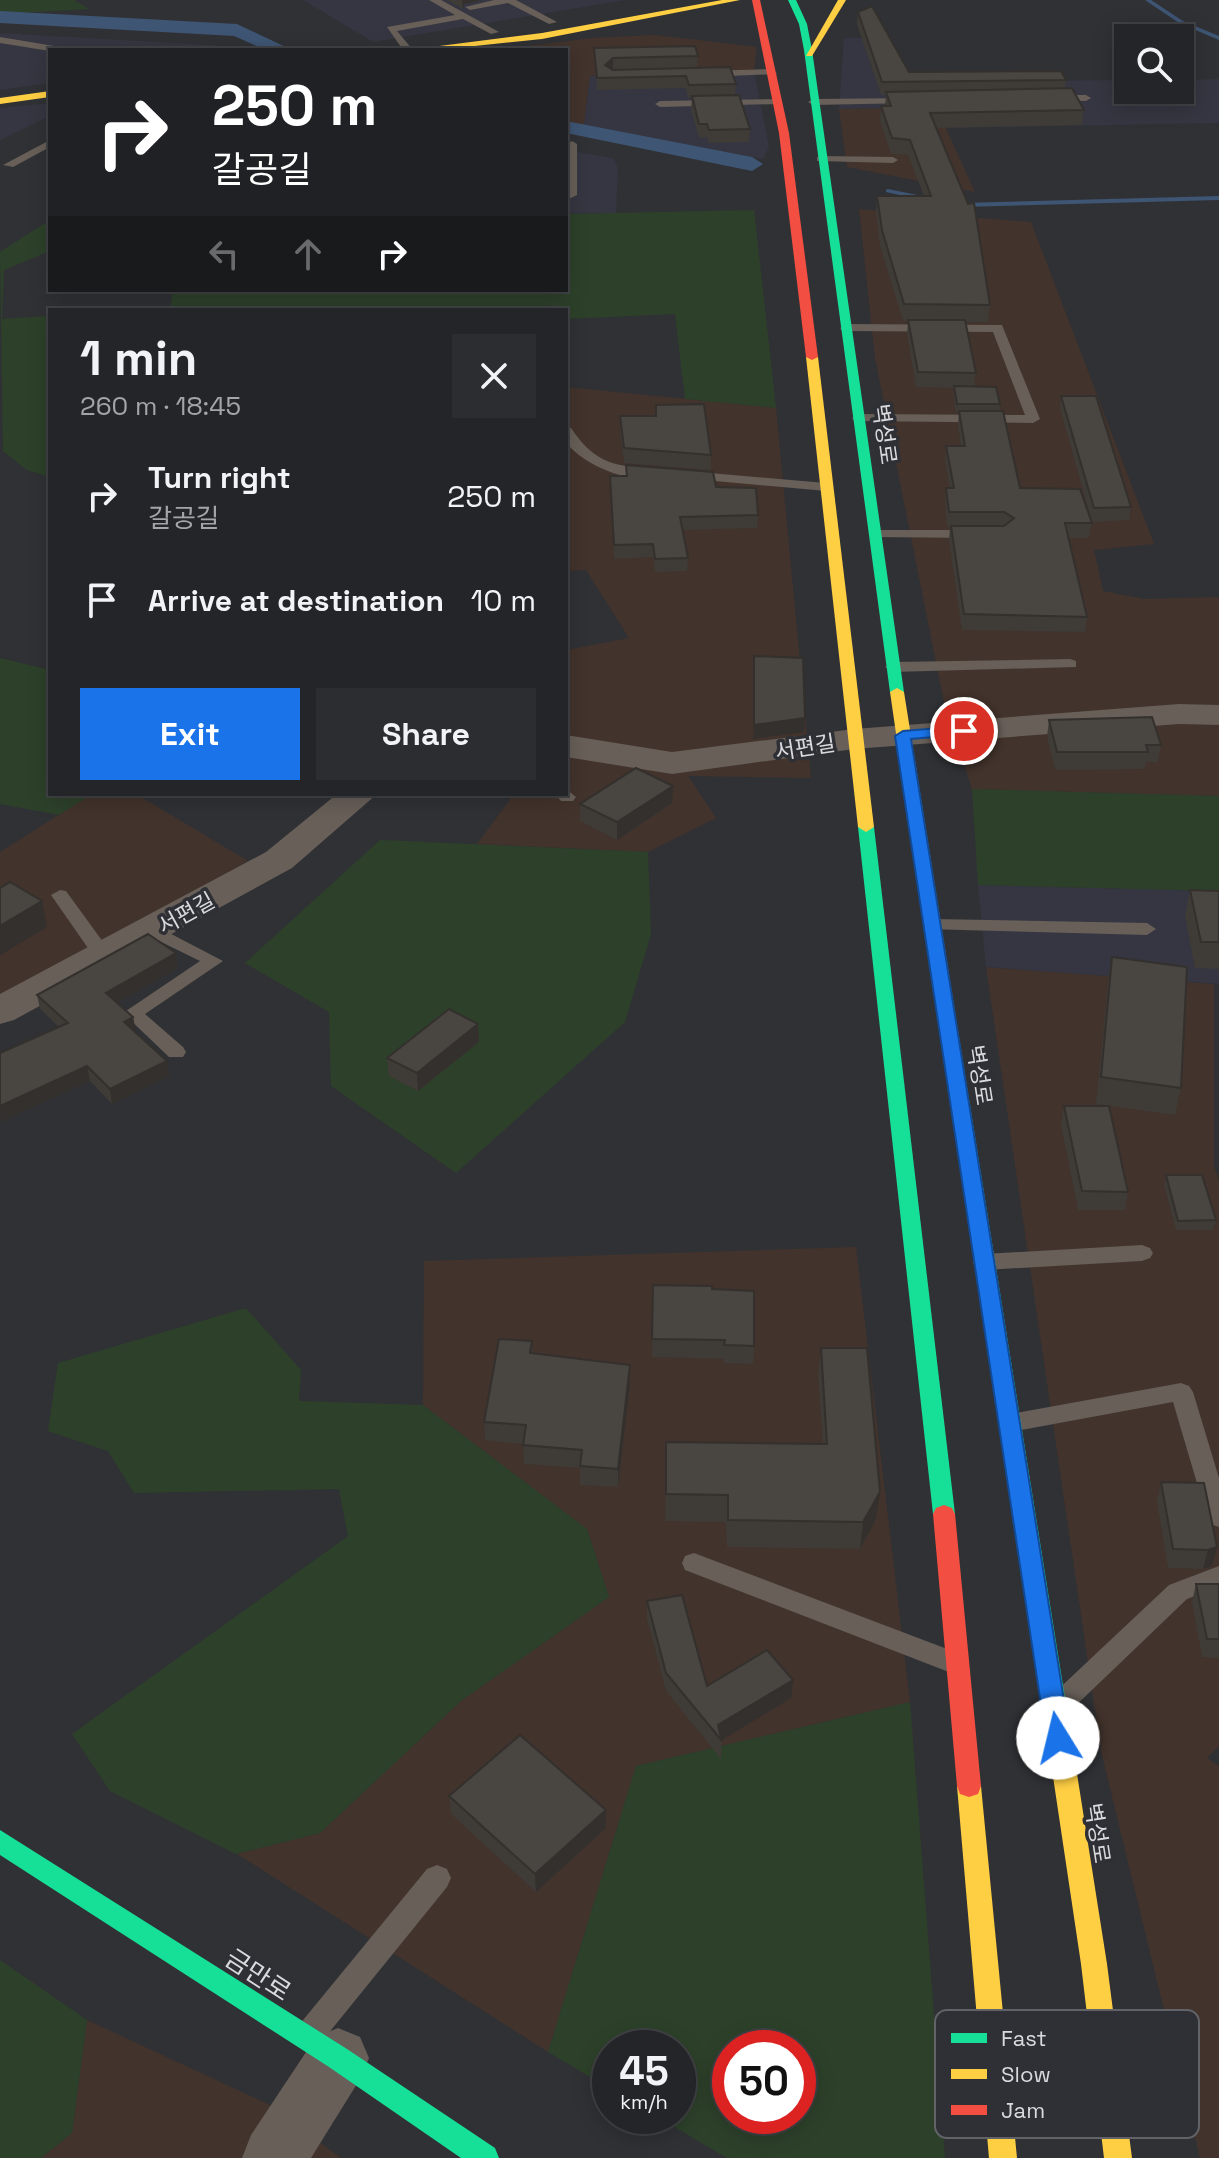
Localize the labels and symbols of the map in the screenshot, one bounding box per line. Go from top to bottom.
street label: 벽성로 [867,402,903,466]
pin [930,697,998,765]
street label: 서편길 [773,728,837,766]
street label: 서편길 [153,886,219,940]
street label: 벽성로 [961,1043,999,1107]
position arrow [1016,1696,1100,1780]
street label: 벽성로 [1079,1801,1117,1865]
street label: 금만로 [219,1941,297,2009]
legend [935,2010,1199,2138]
text: Fast [1001,2024,1047,2052]
speed limit sign: 50 [712,2030,816,2134]
text: Slow [1001,2060,1051,2088]
text: Jam [1001,2096,1045,2124]

